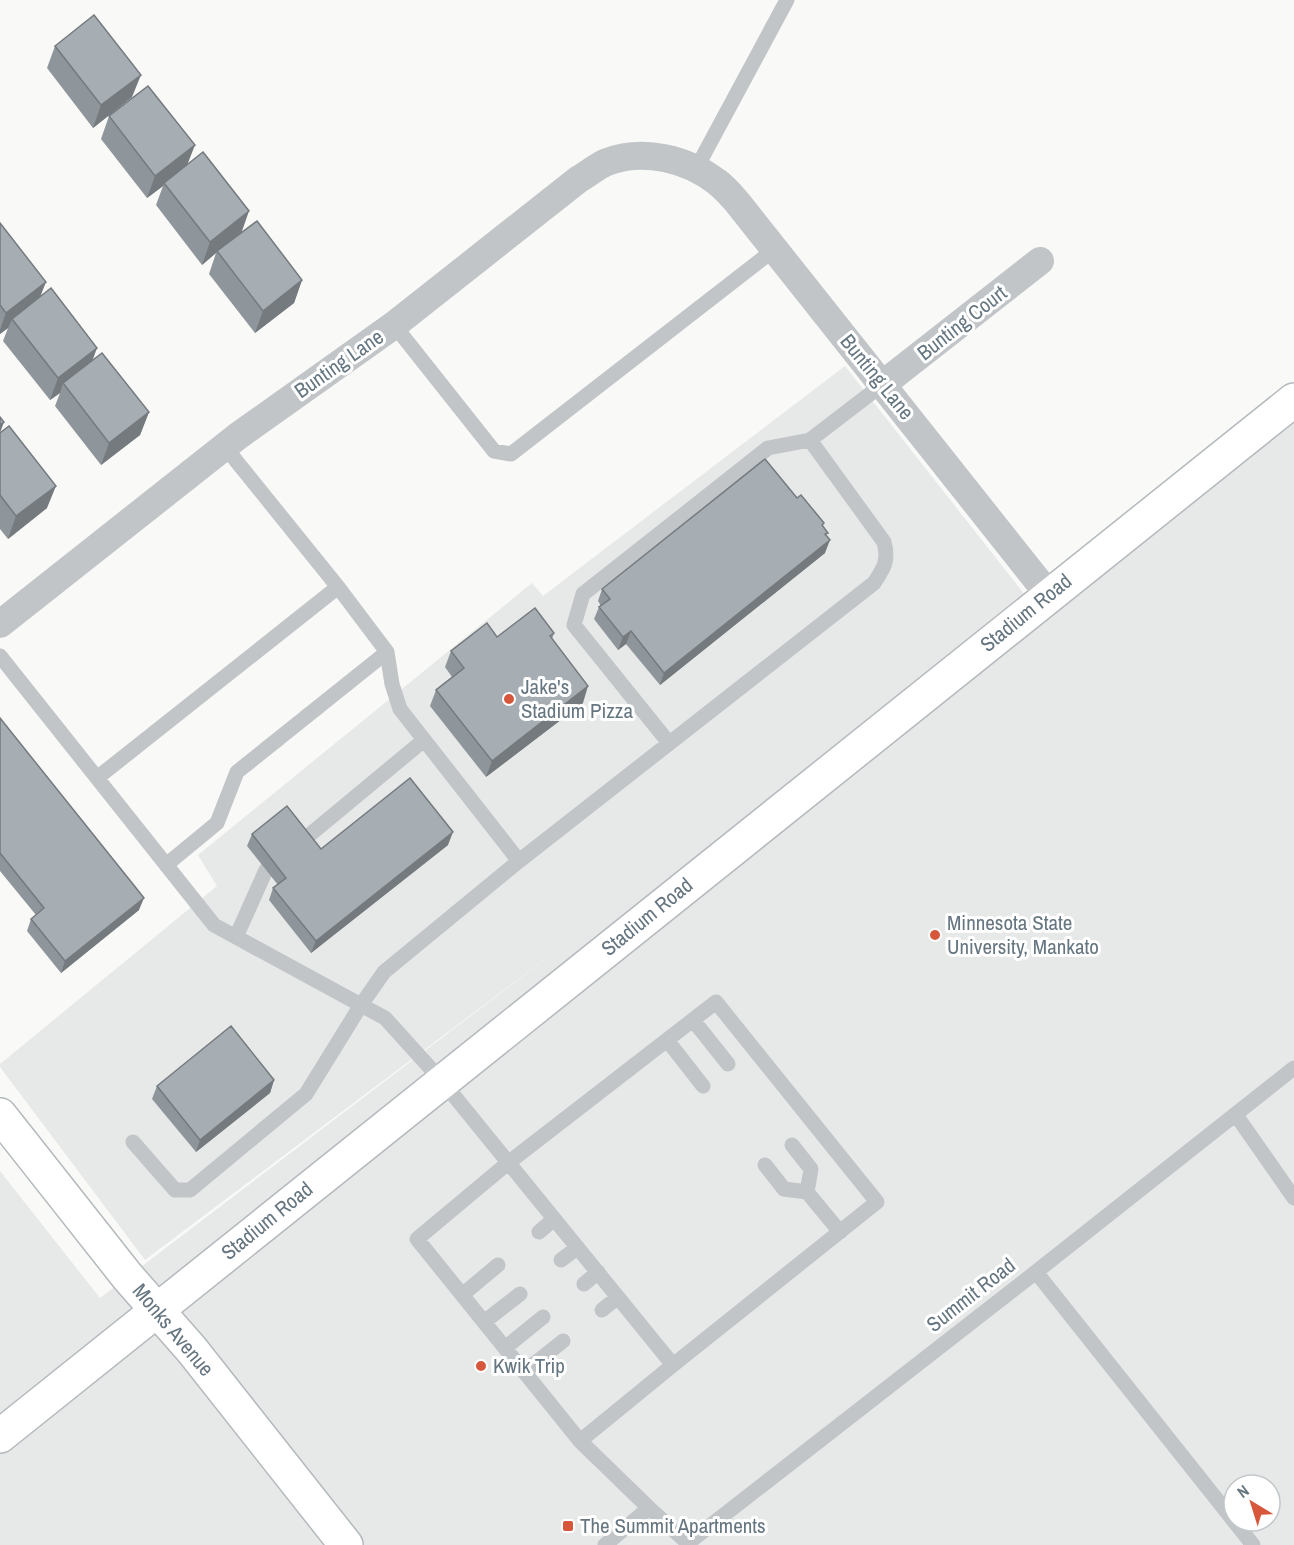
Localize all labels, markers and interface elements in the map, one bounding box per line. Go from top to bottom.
street label: Bunting Court [911,278,1013,367]
street label: Bunting Lane [288,322,389,405]
street label: Bunting Lane [834,328,921,426]
street label: Stadium Road [974,567,1078,659]
place label: Jake's Stadium Pizza [521,672,633,725]
marker: Jake's Stadium Pizza [502,692,516,706]
street label: Stadium Road [595,871,699,963]
place label: Minnesota State University, Mankato [947,908,1099,961]
marker: Minnesota State University, Mankato [928,928,942,942]
street label: Stadium Road [215,1175,319,1267]
street label: Summit Road [920,1251,1021,1338]
street label: Monks Avenue [126,1277,221,1382]
place label: Kwik Trip [493,1351,565,1380]
marker: Kwik Trip [474,1359,488,1373]
north arrow [1222,1473,1282,1533]
text: N [1232,1480,1253,1503]
place label: The Summit Apartments [580,1511,766,1540]
marker: The Summit Apartments [561,1519,575,1533]

